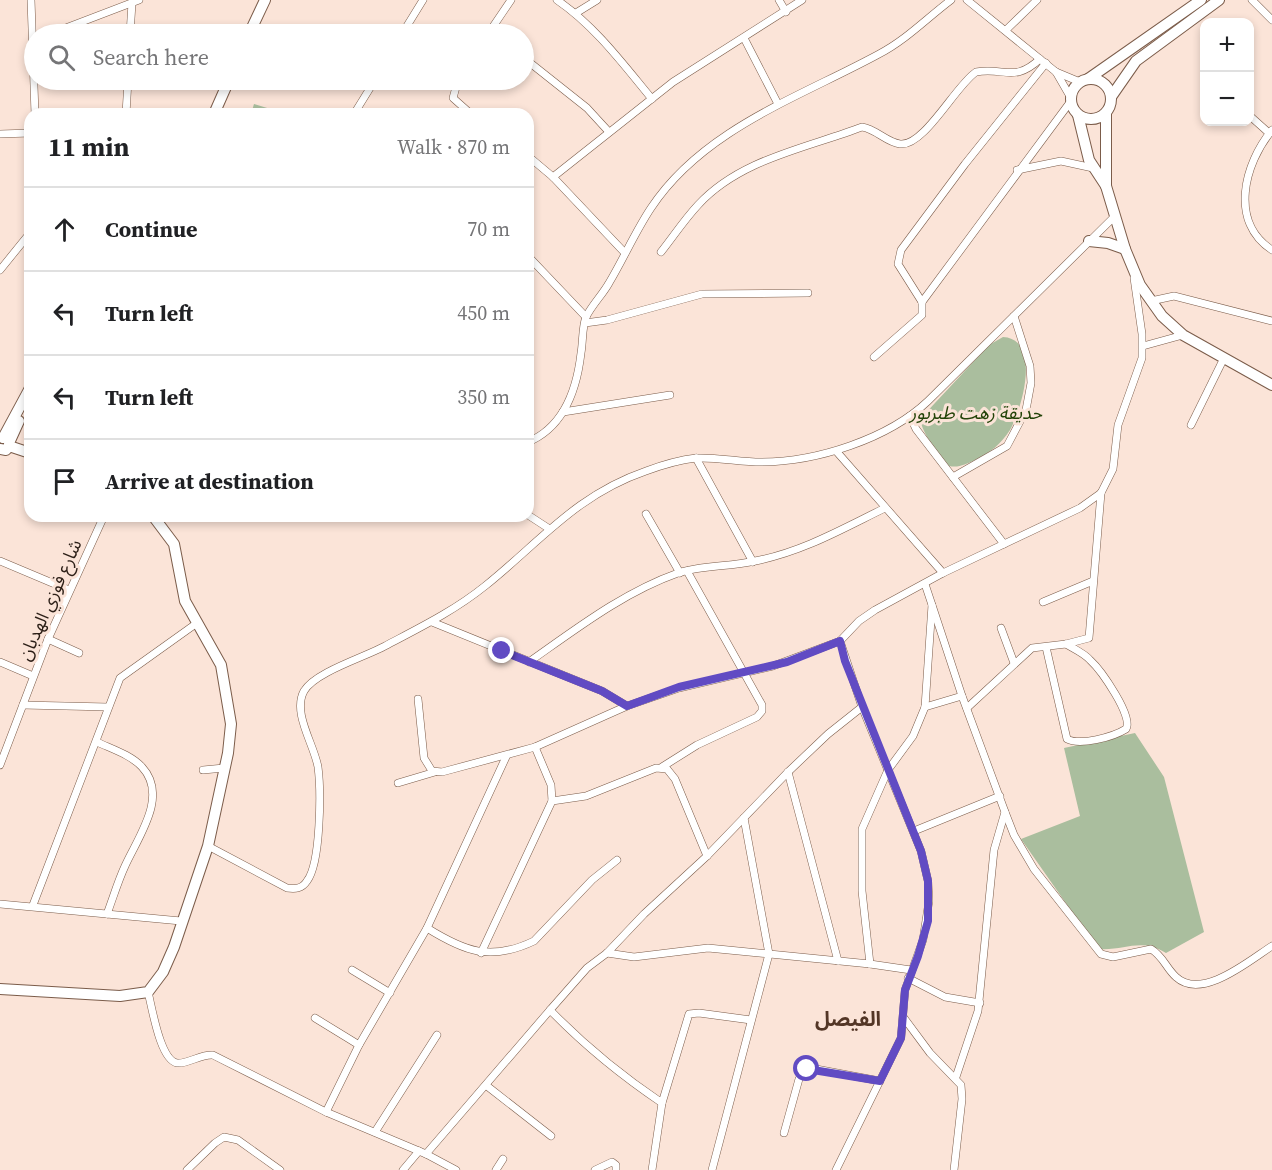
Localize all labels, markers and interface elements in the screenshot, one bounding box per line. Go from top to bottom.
map controls [1200,18,1254,126]
button: + [1200,18,1254,72]
search box [24,24,534,90]
icon: search [45,41,78,74]
text: Search here [93,42,209,72]
button: − [1200,72,1254,126]
text: 11 min [48,129,130,165]
text: Walk · 870 m [397,133,510,161]
icon: ahead [48,213,81,246]
text: Continue [105,214,198,244]
text: 70 m [467,215,510,243]
icon: left [48,297,81,330]
text: Turn left [105,298,193,328]
text: 450 m [457,299,510,327]
icon: left [48,381,81,414]
text: Turn left [105,382,193,412]
text: 350 m [457,383,510,411]
park label: حديقة زهت طبربور [908,400,1043,425]
icon: arrive [48,465,81,498]
text: Arrive at destination [105,466,314,496]
street label: شارع فوزي الهدبان [12,535,89,665]
route end [488,637,514,663]
district label: الفيصل [815,1005,881,1033]
route start [793,1055,819,1081]

